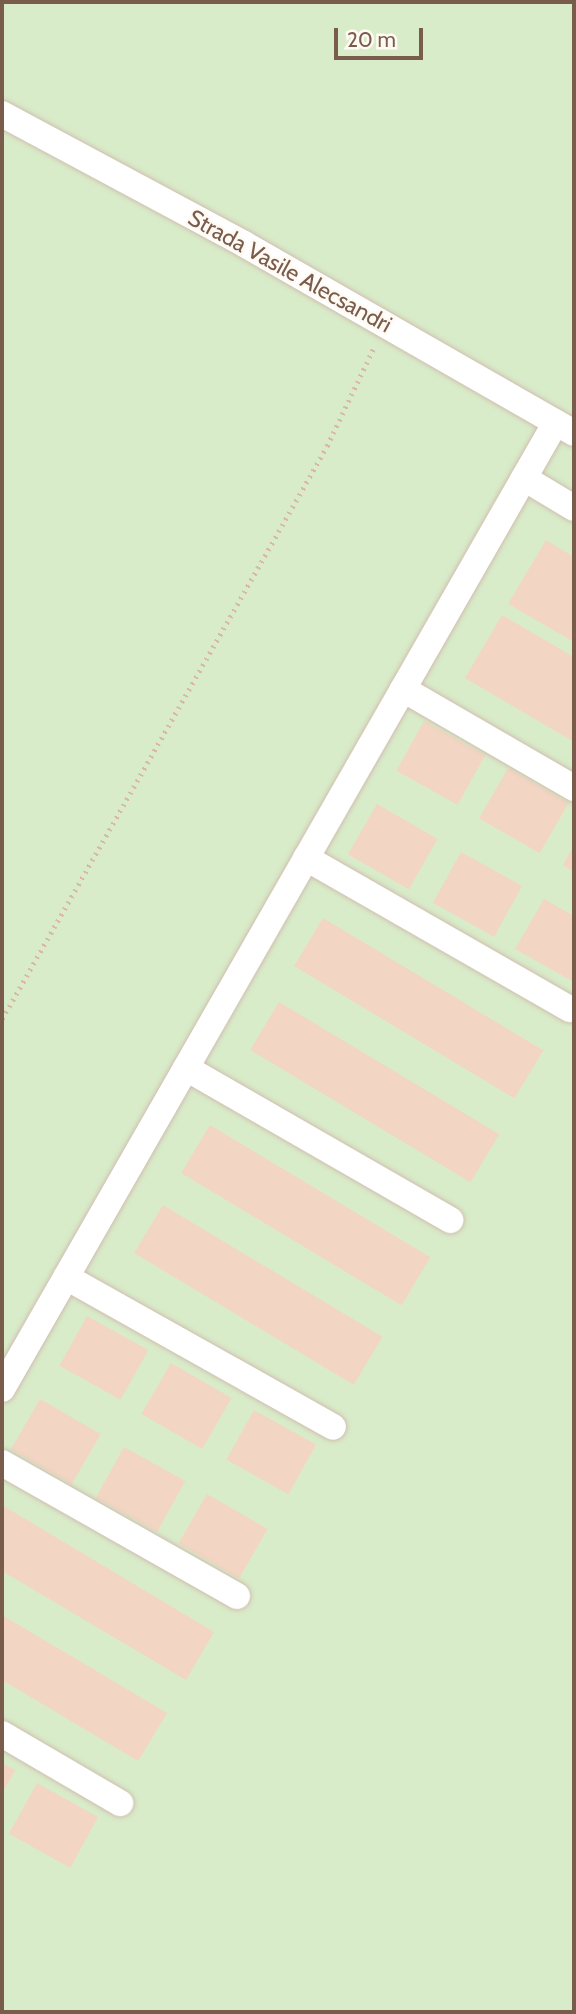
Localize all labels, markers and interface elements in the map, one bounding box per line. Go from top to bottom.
scale bar [338,14,427,58]
text: 20 m [347,27,396,52]
street label: Strada Vasile Alecsandri [183,204,397,338]

